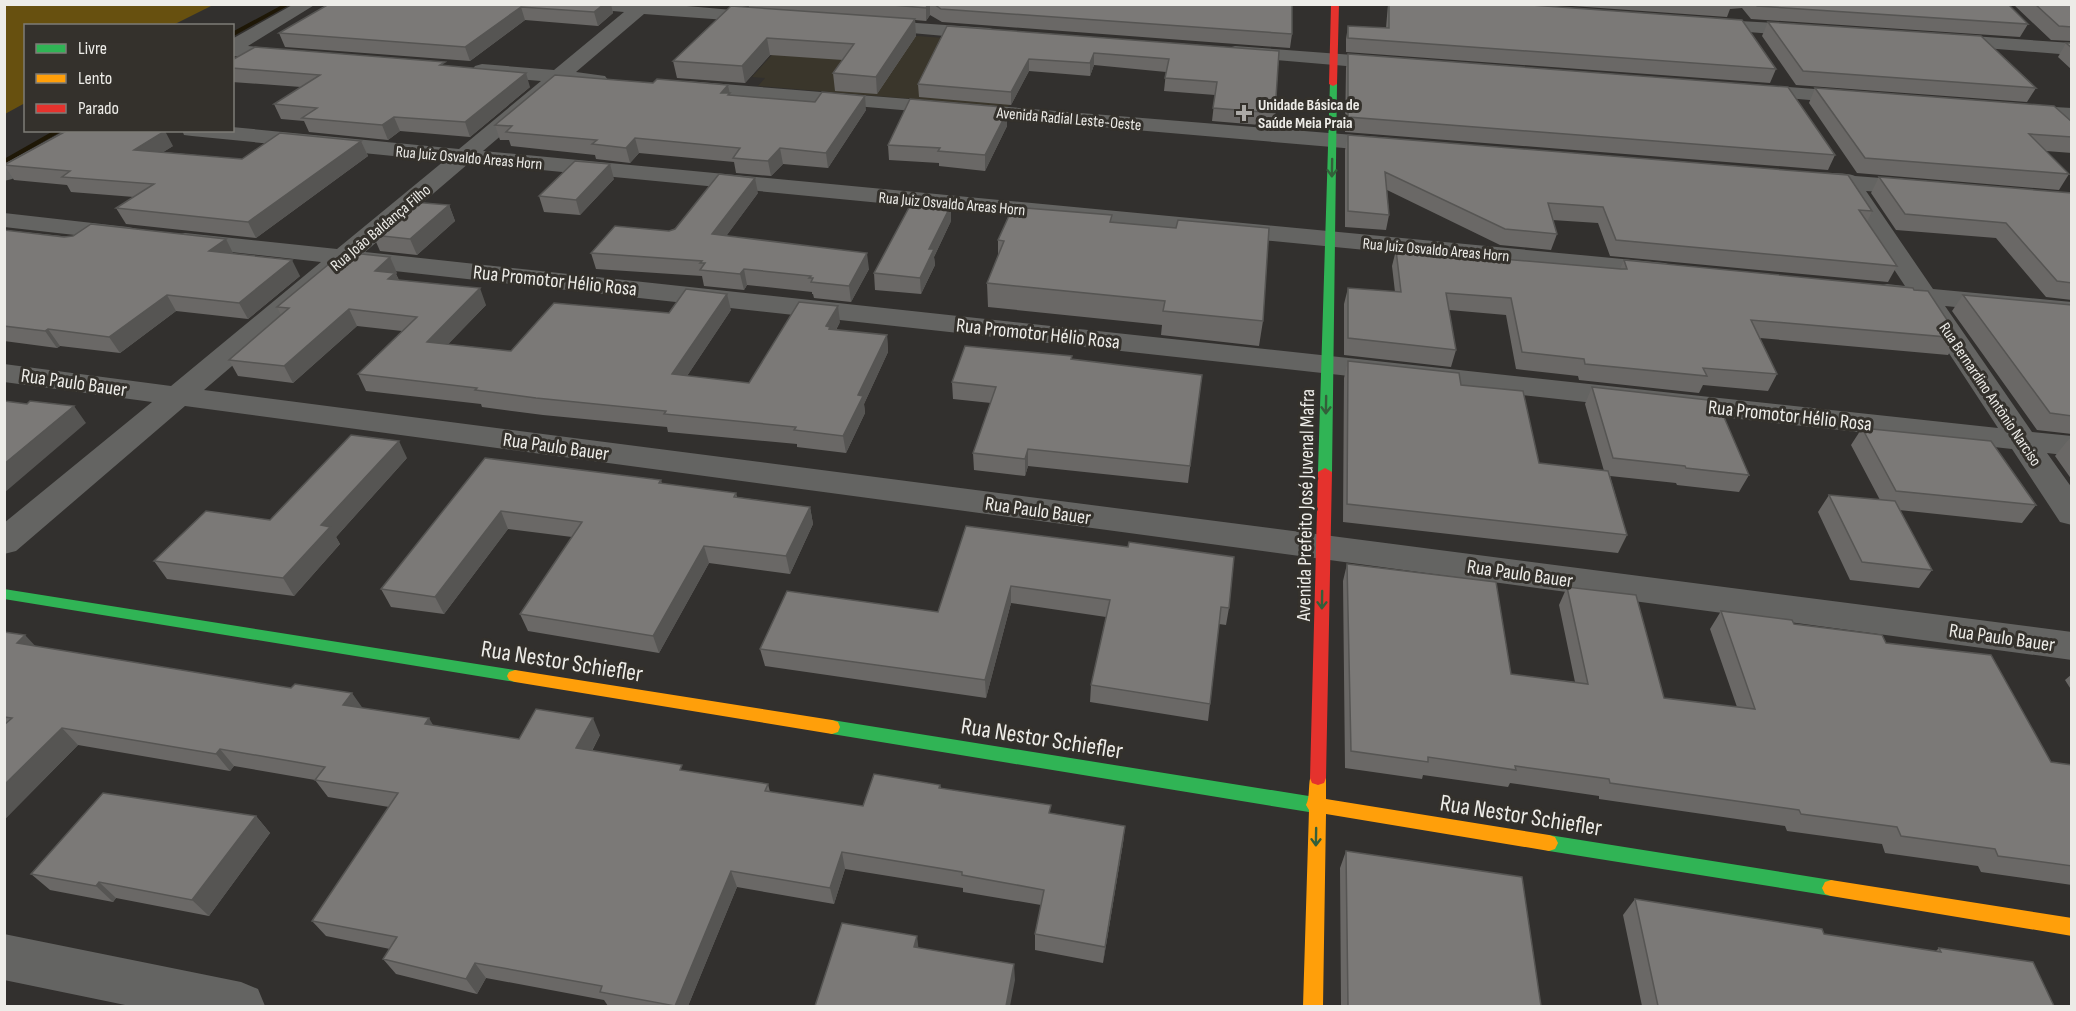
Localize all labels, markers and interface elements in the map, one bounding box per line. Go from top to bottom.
legend [24,24,234,132]
text: Livre [78,38,107,59]
text: Lento [78,68,112,89]
place label: Unidade Básica de Saúde Meia Praia [1258,96,1360,133]
text: Parado [78,98,119,119]
street label: Avenida Radial Leste-Oeste [995,104,1142,135]
marker: Unidade Básica de Saúde Meia Praia [1235,104,1253,122]
street label: Rua Juiz Osvaldo Areas Horn [395,143,543,174]
one-way arrow [1326,157,1337,177]
street label: Rua João Baldança Filho [327,181,435,275]
street label: Rua Juiz Osvaldo Areas Horn [878,189,1026,220]
street label: Rua Juiz Osvaldo Areas Horn [1362,235,1510,266]
street label: Rua Promotor Hélio Rosa [472,260,638,302]
street label: Rua Promotor Hélio Rosa [955,313,1121,355]
street label: Rua Bernardino Antônio Narciso [1935,320,2045,470]
street label: Rua Paulo Bauer [19,364,129,402]
street label: Avenida Prefeito José Juvenal Mafra [1292,389,1320,622]
one-way arrow [1321,394,1332,414]
street label: Rua Promotor Hélio Rosa [1707,395,1873,437]
street label: Rua Paulo Bauer [501,428,611,466]
street label: Rua Paulo Bauer [983,492,1093,530]
street label: Rua Paulo Bauer [1465,555,1575,593]
one-way arrow [1316,589,1328,609]
street label: Rua Paulo Bauer [1947,619,2057,657]
street label: Rua Nestor Schiefler [479,634,645,689]
street label: Rua Nestor Schiefler [959,711,1125,766]
street label: Rua Nestor Schiefler [1438,788,1604,843]
one-way arrow [1310,826,1322,846]

